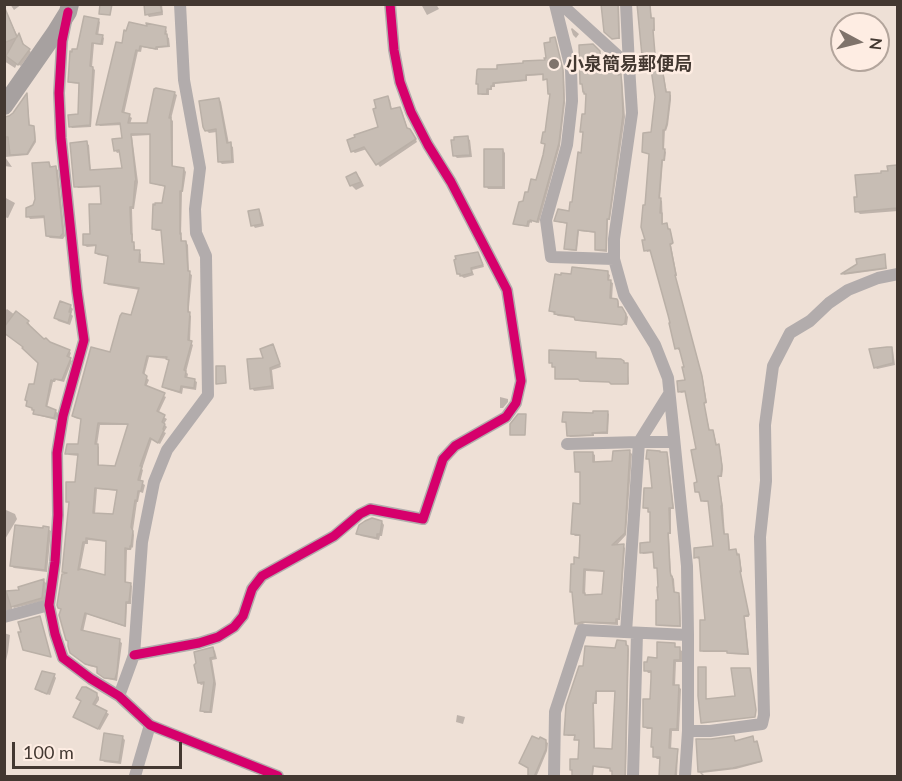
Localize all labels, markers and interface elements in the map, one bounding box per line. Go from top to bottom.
north arrow [830,12,890,72]
text: N [866,37,887,51]
place label: 小泉簡易郵便局 [566,53,692,75]
marker: 小泉簡易郵便局 [547,57,561,71]
scale bar [15,730,184,768]
text: 100 m [23,741,74,763]

